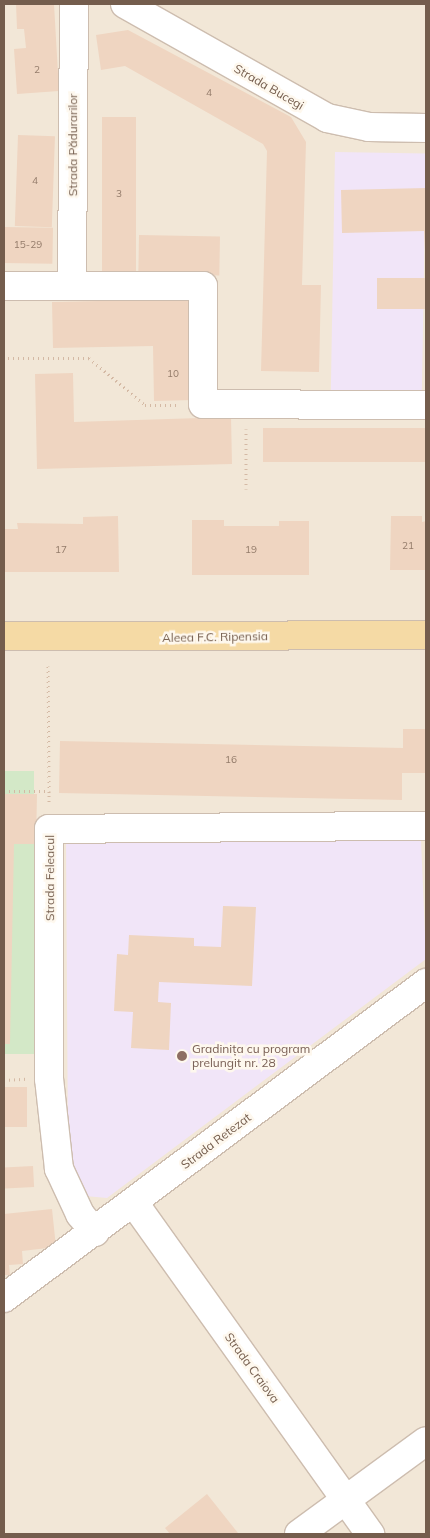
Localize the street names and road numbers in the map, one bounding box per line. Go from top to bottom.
street label: Strada Bucegi [232,61,306,113]
street label: Strada Pădurarilor [66,94,80,196]
street label: Aleea F.C. Ripensia [162,629,268,645]
street label: Strada Feleacul [43,835,57,921]
street label: Strada Retezat [178,1110,254,1172]
street label: Strada Craiova [222,1330,282,1406]

